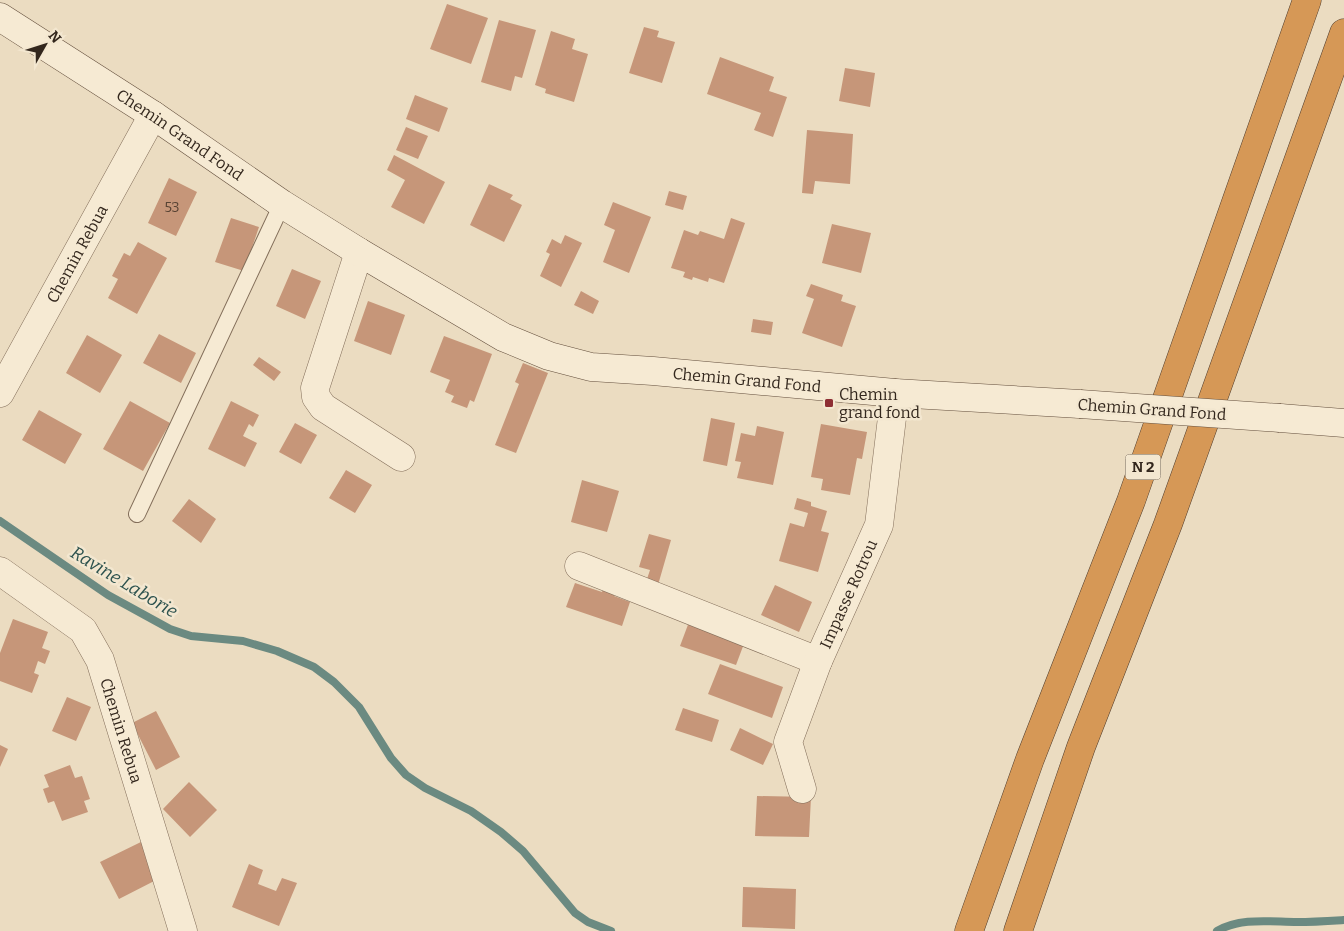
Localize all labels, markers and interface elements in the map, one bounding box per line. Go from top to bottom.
north arrow [20,20,70,70]
text: N [45,28,65,47]
street label: Chemin Grand Fond [113,85,247,185]
house number: 53 [164,199,180,216]
street label: Chemin Rebua [43,201,112,306]
street label: Chemin Grand Fond [672,364,822,396]
place label: Chemin grand fond [839,385,921,422]
street label: Chemin Grand Fond [1077,395,1227,424]
marker: Chemin grand fond [823,397,835,409]
road number: N 2 [1126,454,1160,480]
street label: Impasse Rotrou [816,536,881,652]
water label: Ravine Laborie [67,541,181,623]
street label: Chemin Rebua [96,676,146,786]

